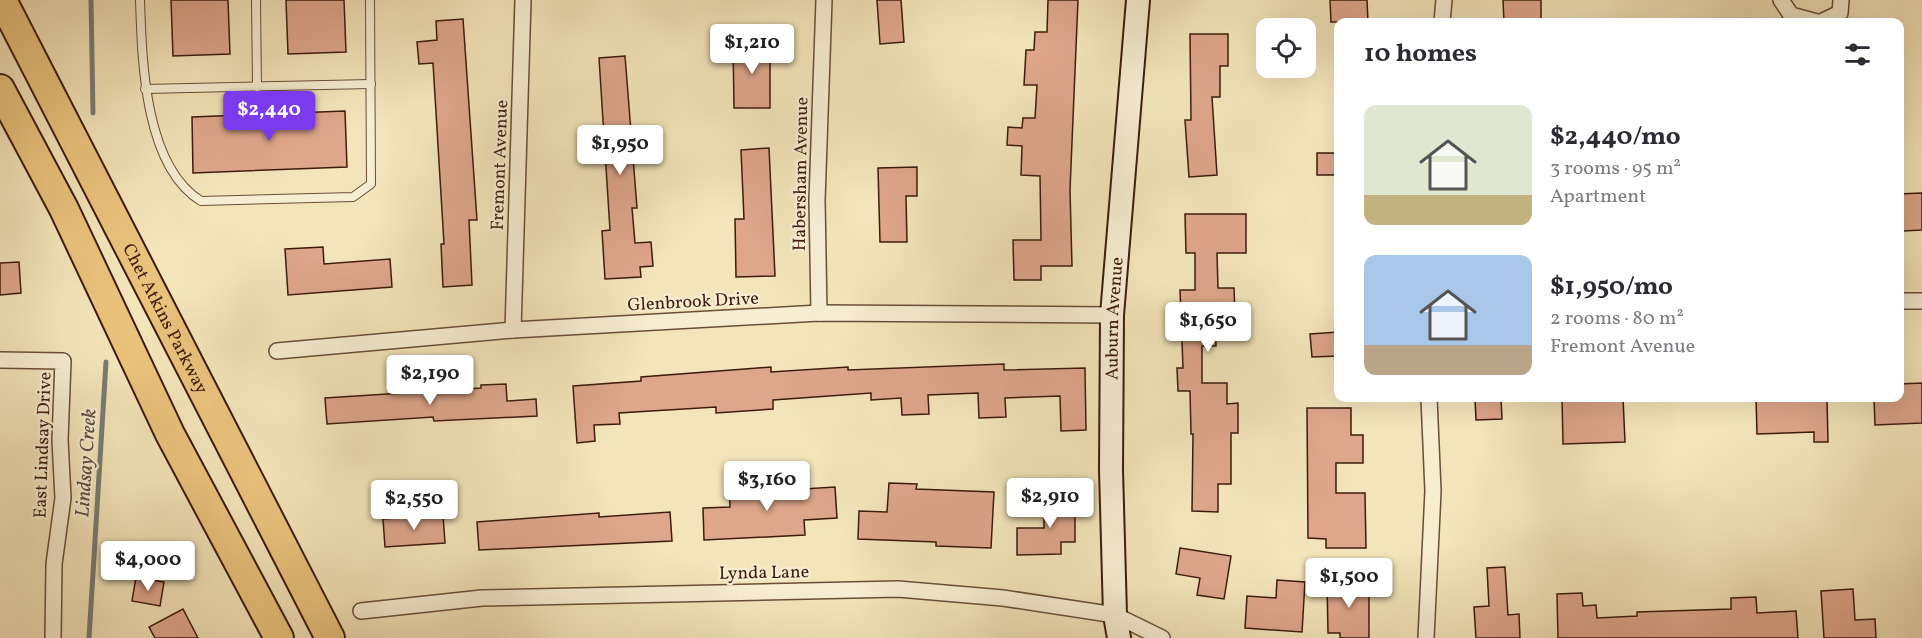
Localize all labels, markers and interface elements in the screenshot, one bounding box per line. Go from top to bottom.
map controls [1256,18,1316,78]
button: locate [1256,18,1316,78]
pin: $1,210 [703,24,801,75]
text: $1,210 [724,29,780,57]
text: 10 homes [1364,36,1477,72]
icon: filters [1841,38,1874,71]
pin: $2,440 [220,91,318,142]
text: $2,440 [237,96,301,124]
street label: Habersham Avenue [788,97,815,251]
street label: Fremont Avenue [486,99,515,231]
text: $2,440/mo [1550,119,1681,155]
pin: $1,950 [571,125,669,176]
icon: home [1412,129,1484,201]
text: $1,950 [591,130,649,158]
text: 3 rooms · 95 m² [1550,155,1681,183]
text: Apartment [1550,183,1646,211]
street label: Chet Atkins Parkway [115,240,214,399]
street label: Auburn Avenue [1101,256,1131,380]
text: $1,950/mo [1550,269,1673,305]
icon: home [1412,279,1484,351]
street label: Glenbrook Drive [627,287,759,318]
pin: $1,650 [1159,302,1257,353]
text: 2 rooms · 80 m² [1550,305,1684,333]
text: $1,650 [1179,307,1237,335]
text: Fremont Avenue [1550,333,1695,361]
pin: $2,190 [381,355,479,406]
text: $2,190 [401,360,459,388]
street label: East Lindsay Drive [28,371,59,519]
water label: Lindsay Creek [69,408,105,518]
pin: $3,160 [718,461,816,512]
text: $3,160 [738,466,796,494]
pin: $2,910 [1001,478,1099,529]
pin: $2,550 [365,480,463,531]
text: $2,910 [1021,483,1079,511]
text: $2,550 [385,485,443,513]
pin: $4,000 [99,541,197,592]
text: $4,000 [115,546,181,574]
pin: $1,500 [1300,558,1398,609]
street label: Lynda Lane [719,560,809,587]
text: $1,500 [1319,563,1379,591]

